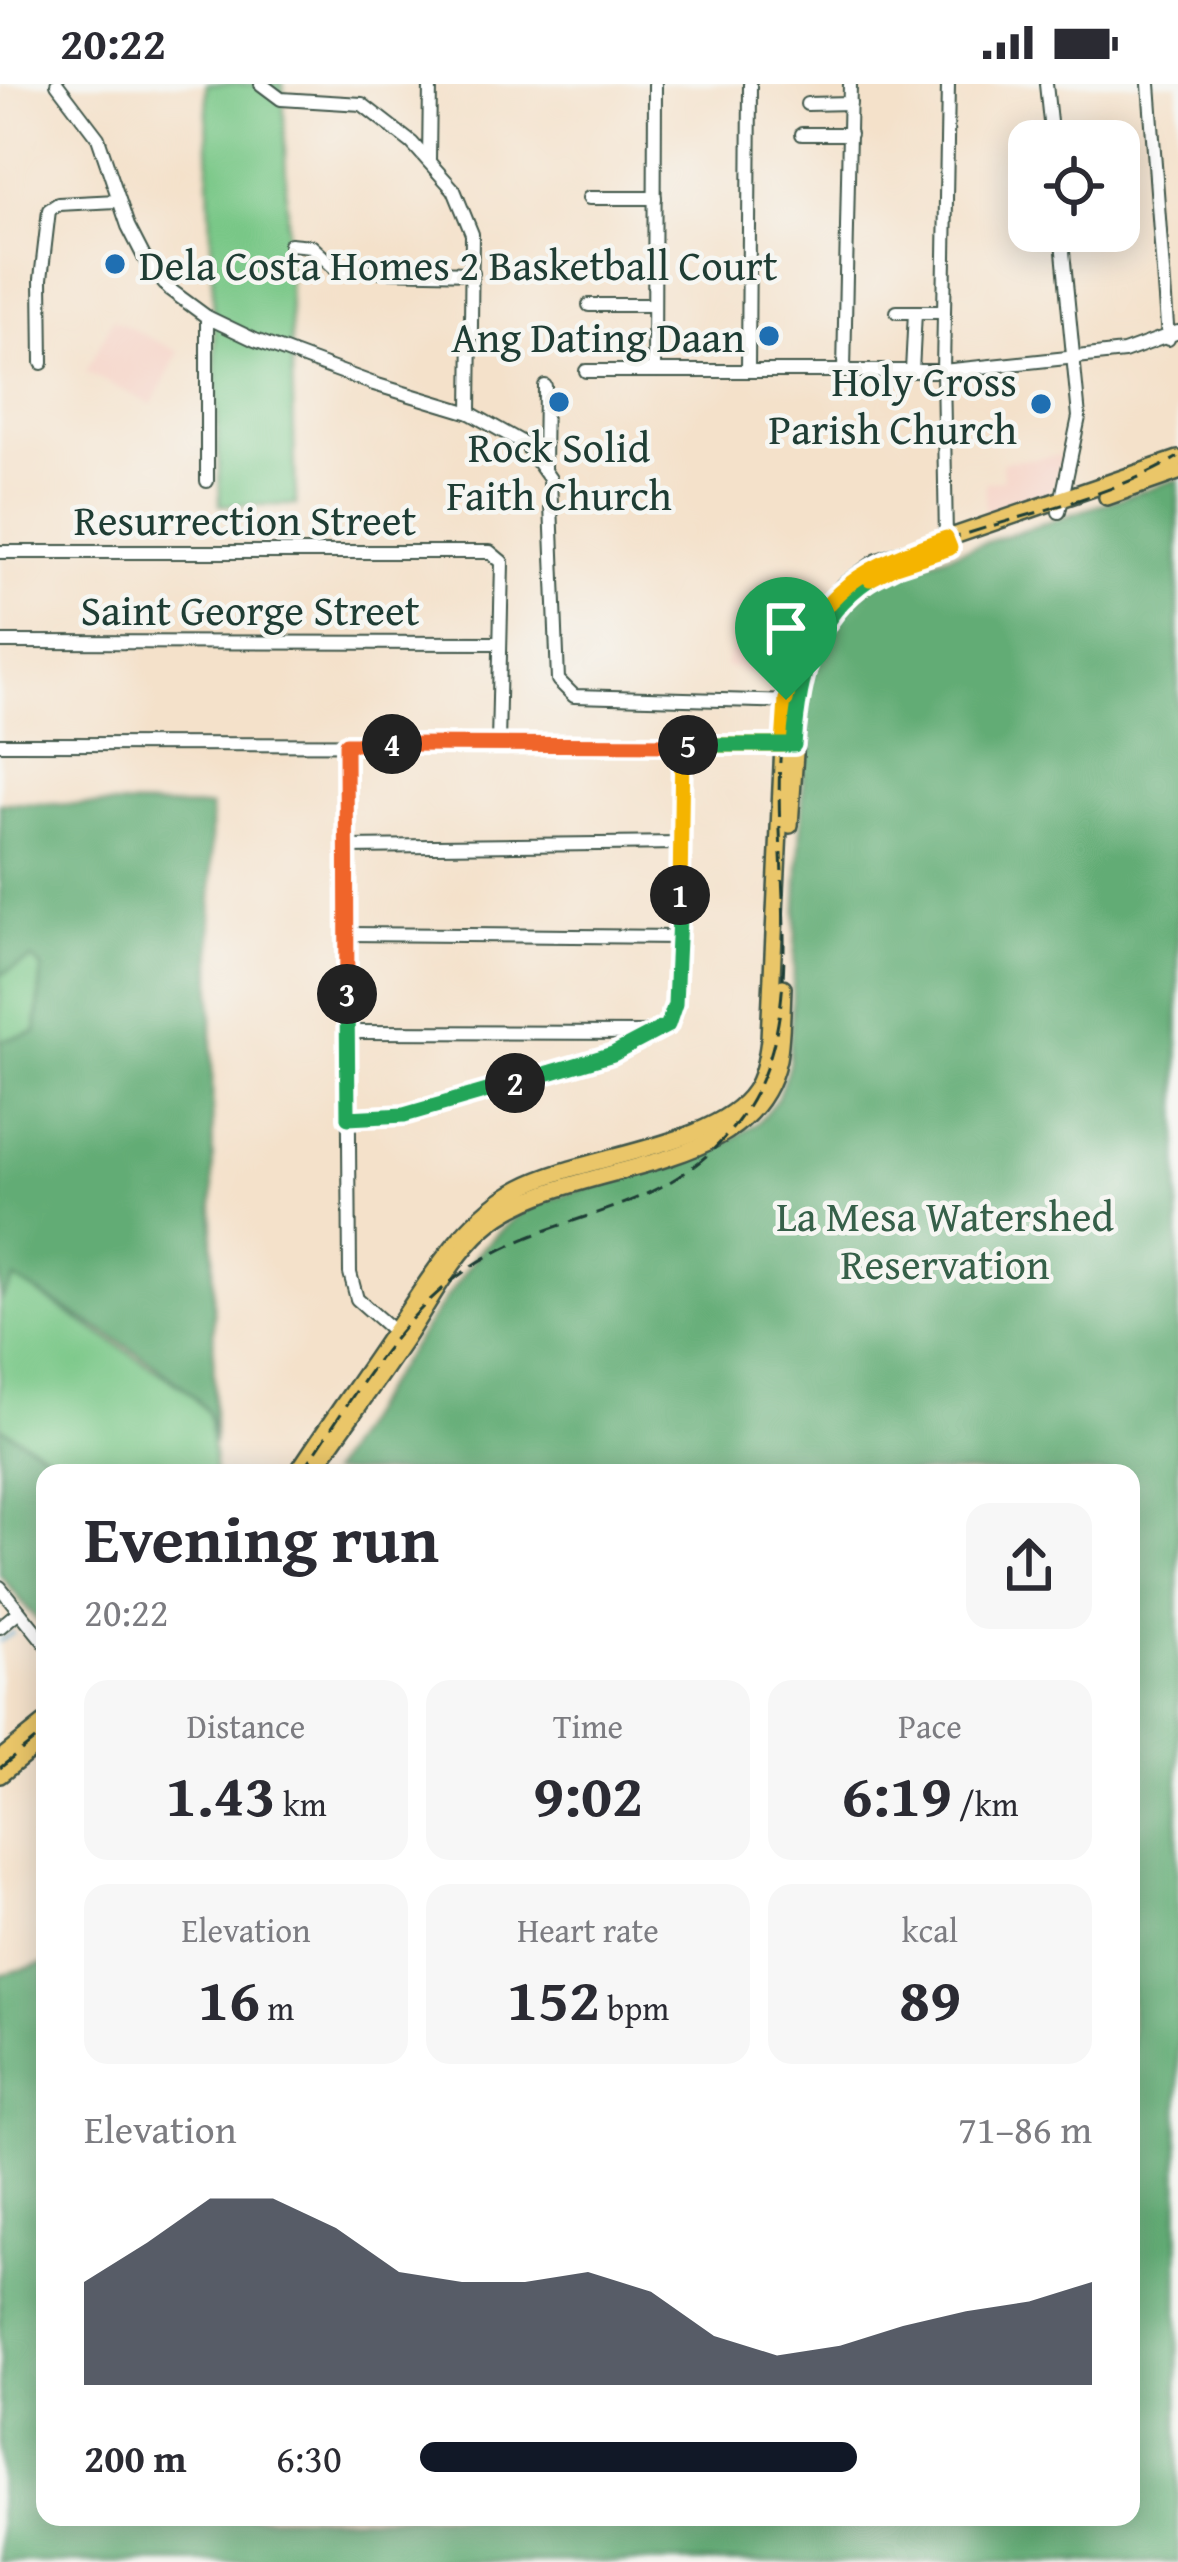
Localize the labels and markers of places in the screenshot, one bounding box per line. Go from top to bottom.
place label: Dela Costa Homes 2 Basketball Court [139,234,778,295]
marker: Dela Costa Homes 2 Basketball Court [102,251,128,277]
place label: Ang Dating Daan [451,306,745,367]
marker: Ang Dating Daan [756,323,782,349]
place label: Holy Cross Parish Church [769,350,1017,459]
marker: Rock Solid Faith Church [546,389,572,415]
marker: Holy Cross Parish Church [1028,391,1054,417]
place label: Rock Solid Faith Church [446,416,672,525]
pin [735,577,837,700]
pin: 4 [362,714,422,774]
pin: 5 [658,715,718,775]
pin: 1 [650,865,710,925]
pin: 3 [317,964,377,1024]
pin: 2 [485,1053,545,1113]

